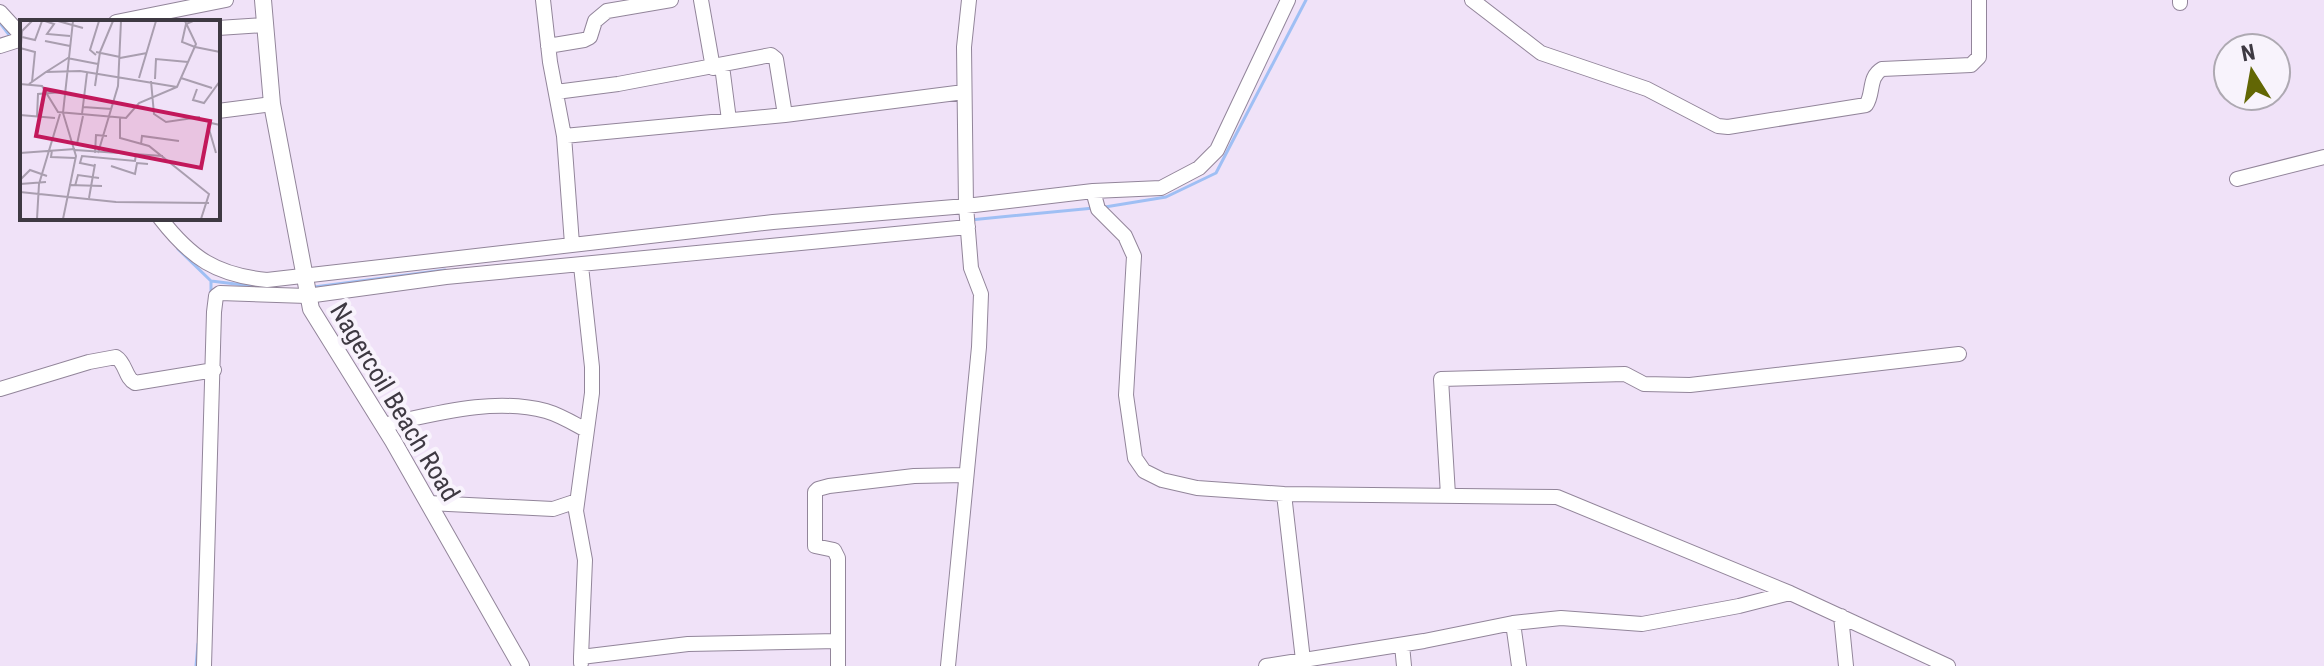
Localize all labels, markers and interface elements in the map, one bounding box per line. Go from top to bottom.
inset map [20,20,220,220]
north arrow [2212,32,2292,112]
text: N [2239,39,2257,66]
street label: Nagercoil Beach Road [324,298,466,506]

